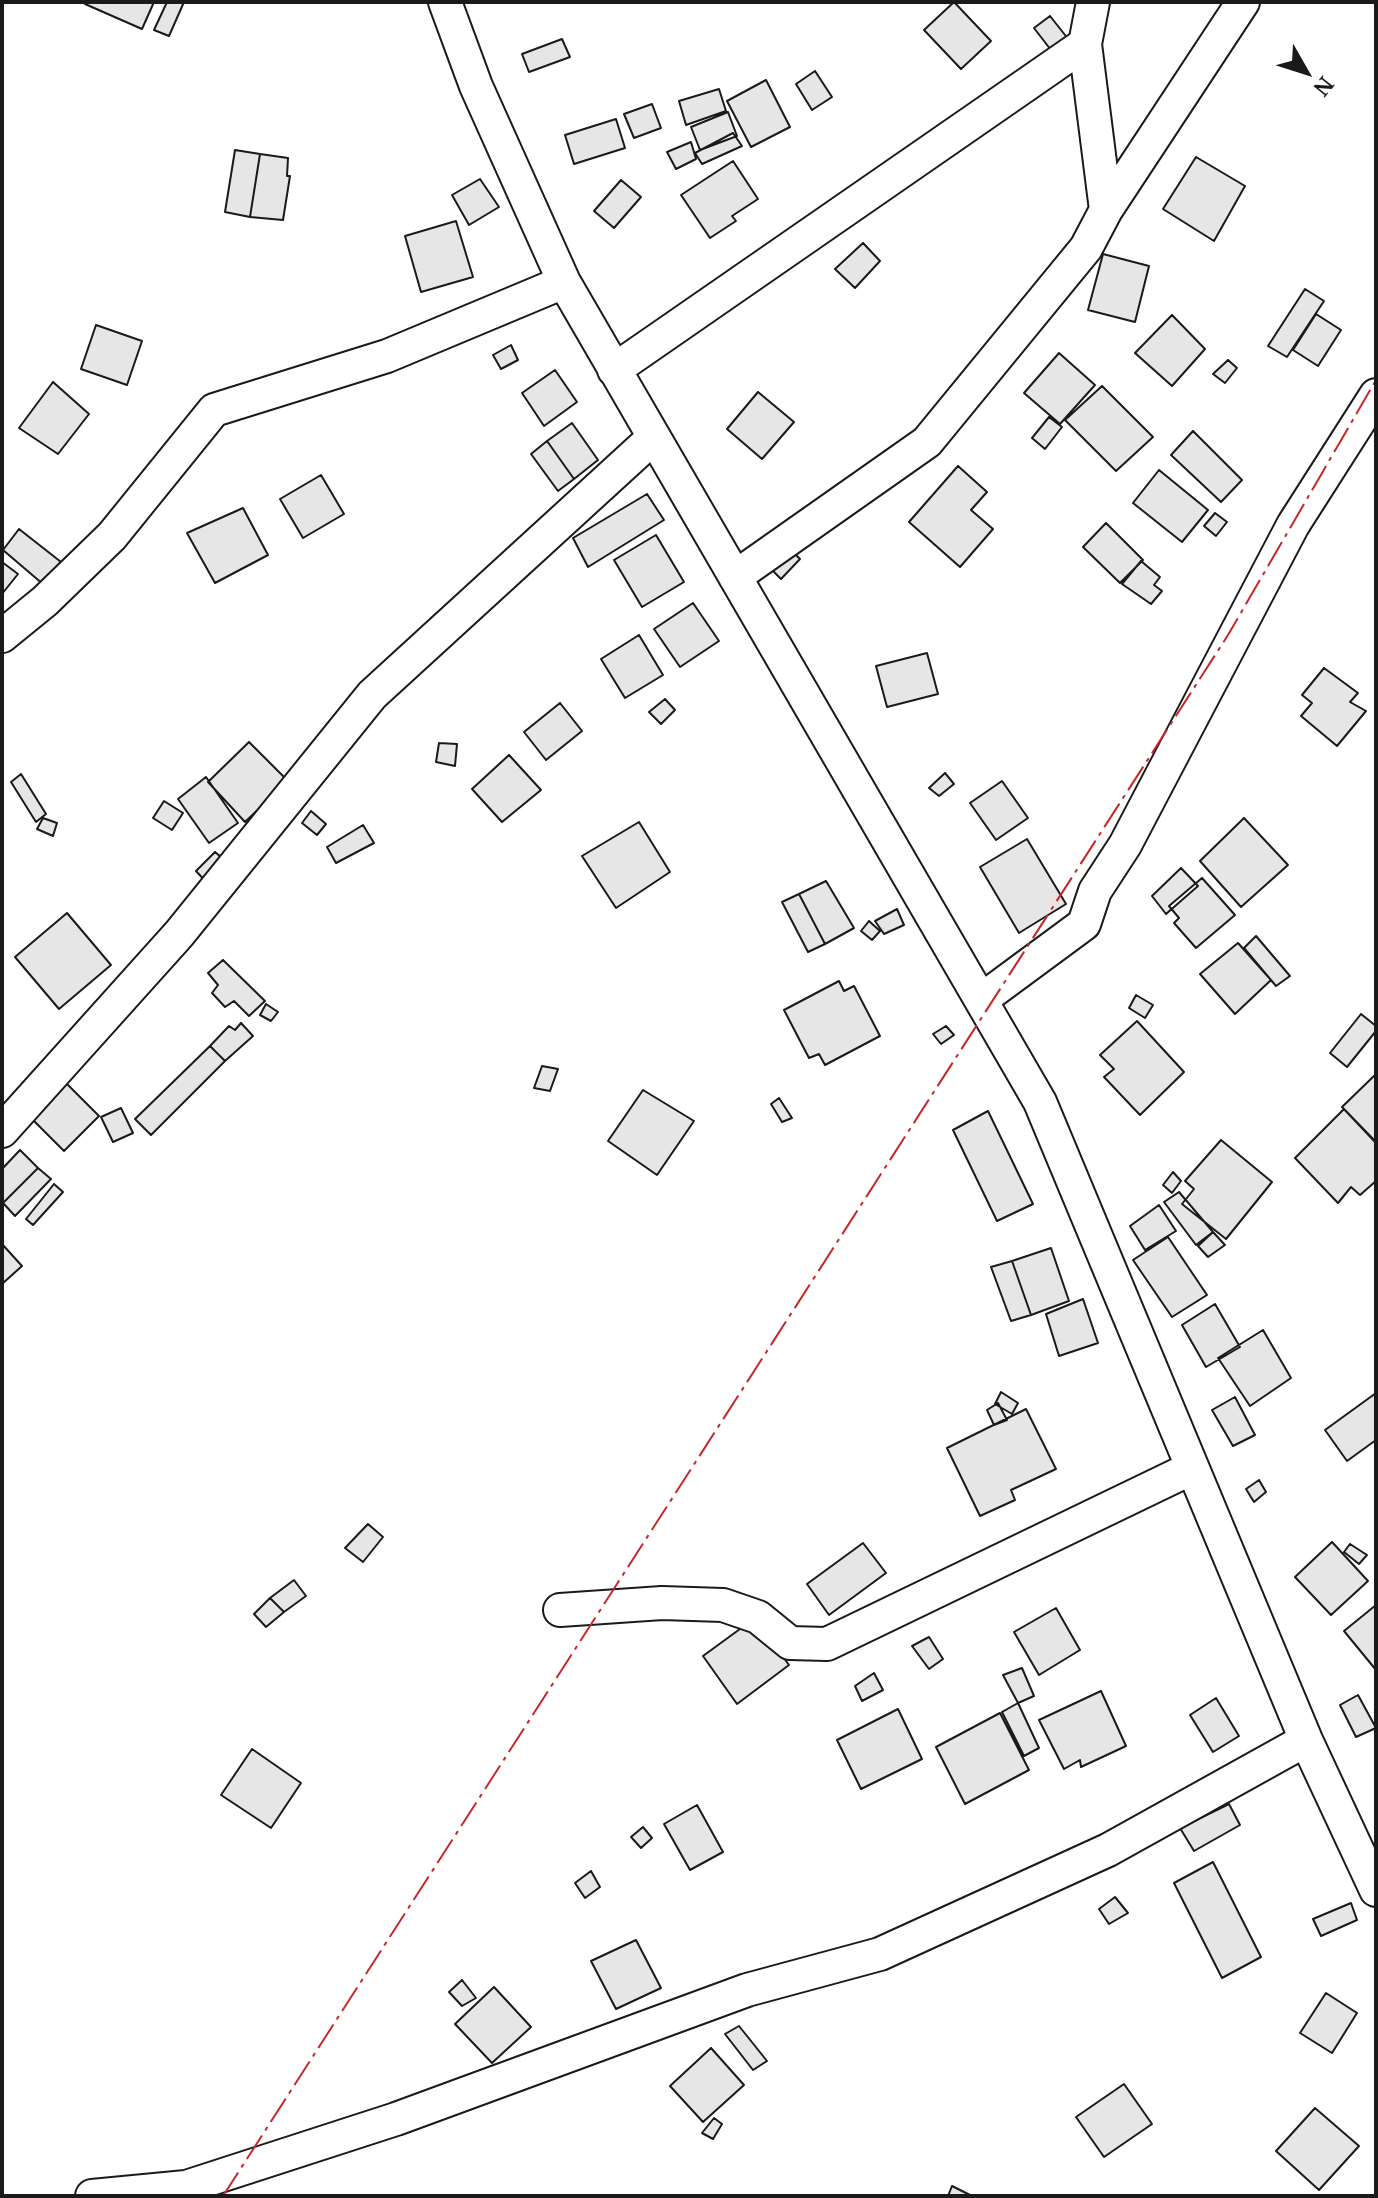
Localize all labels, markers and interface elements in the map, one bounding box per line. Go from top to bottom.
north arrow [1266,32,1346,112]
text: N [1308,71,1342,103]

